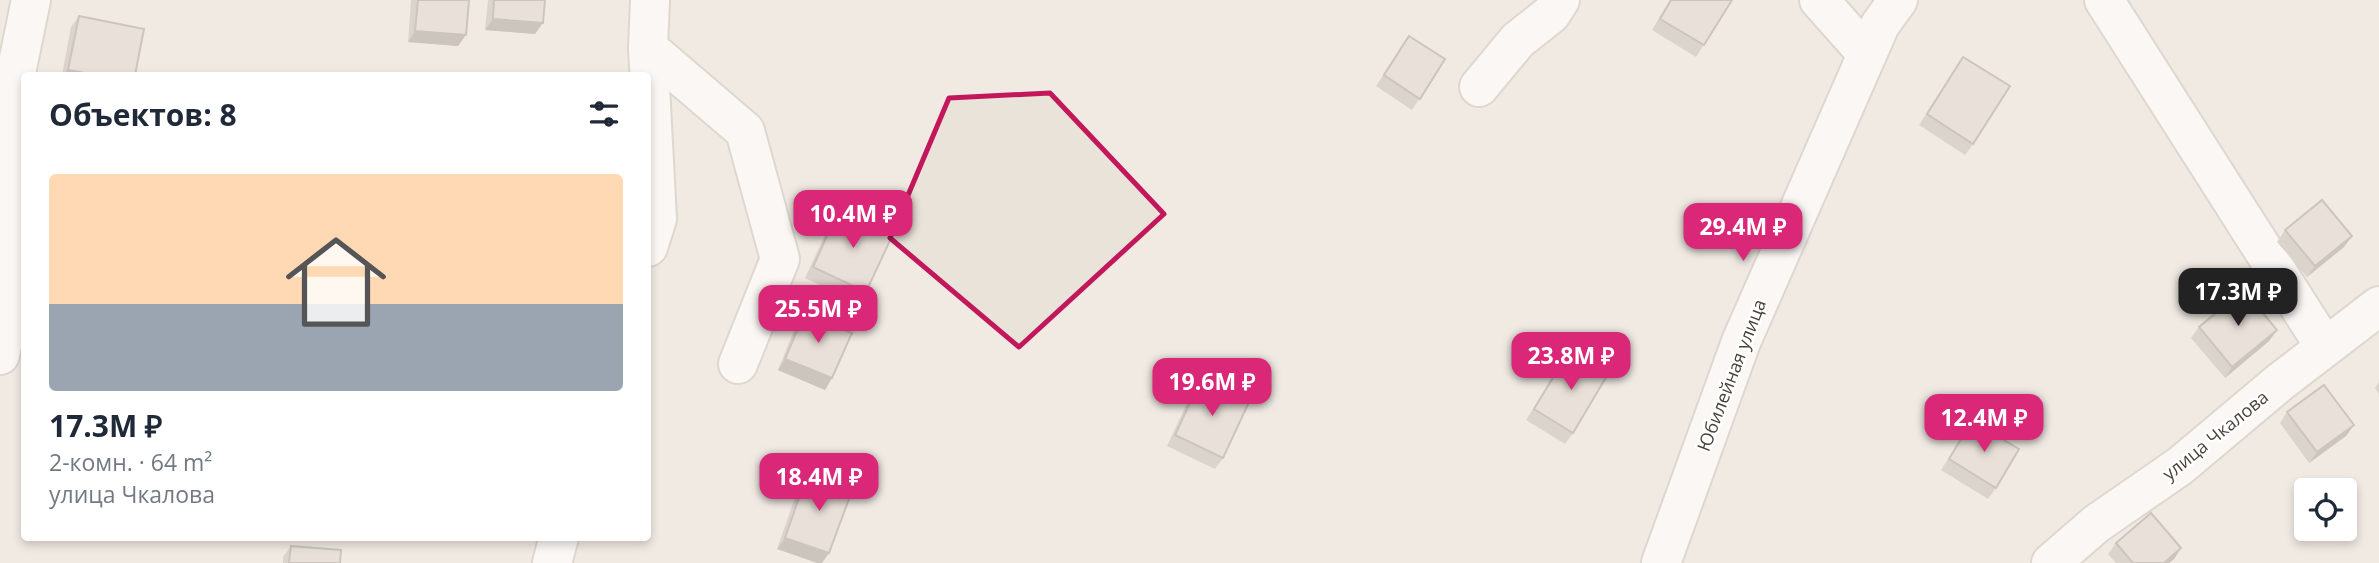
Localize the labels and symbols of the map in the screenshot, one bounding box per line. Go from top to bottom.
pin: 10.4M ₽ [788,190,918,250]
pin: 29.4M ₽ [1678,204,1808,263]
pin: 17.3M ₽ [2173,268,2303,328]
pin: 25.5M ₽ [753,286,883,345]
street label: Юбилейная улица [1691,296,1771,454]
pin: 23.8M ₽ [1506,332,1636,392]
pin: 19.6M ₽ [1147,358,1277,418]
street label: улица Чкалова [2157,385,2273,485]
pin: 12.4M ₽ [1919,394,2049,454]
pin: 18.4M ₽ [754,454,884,513]

